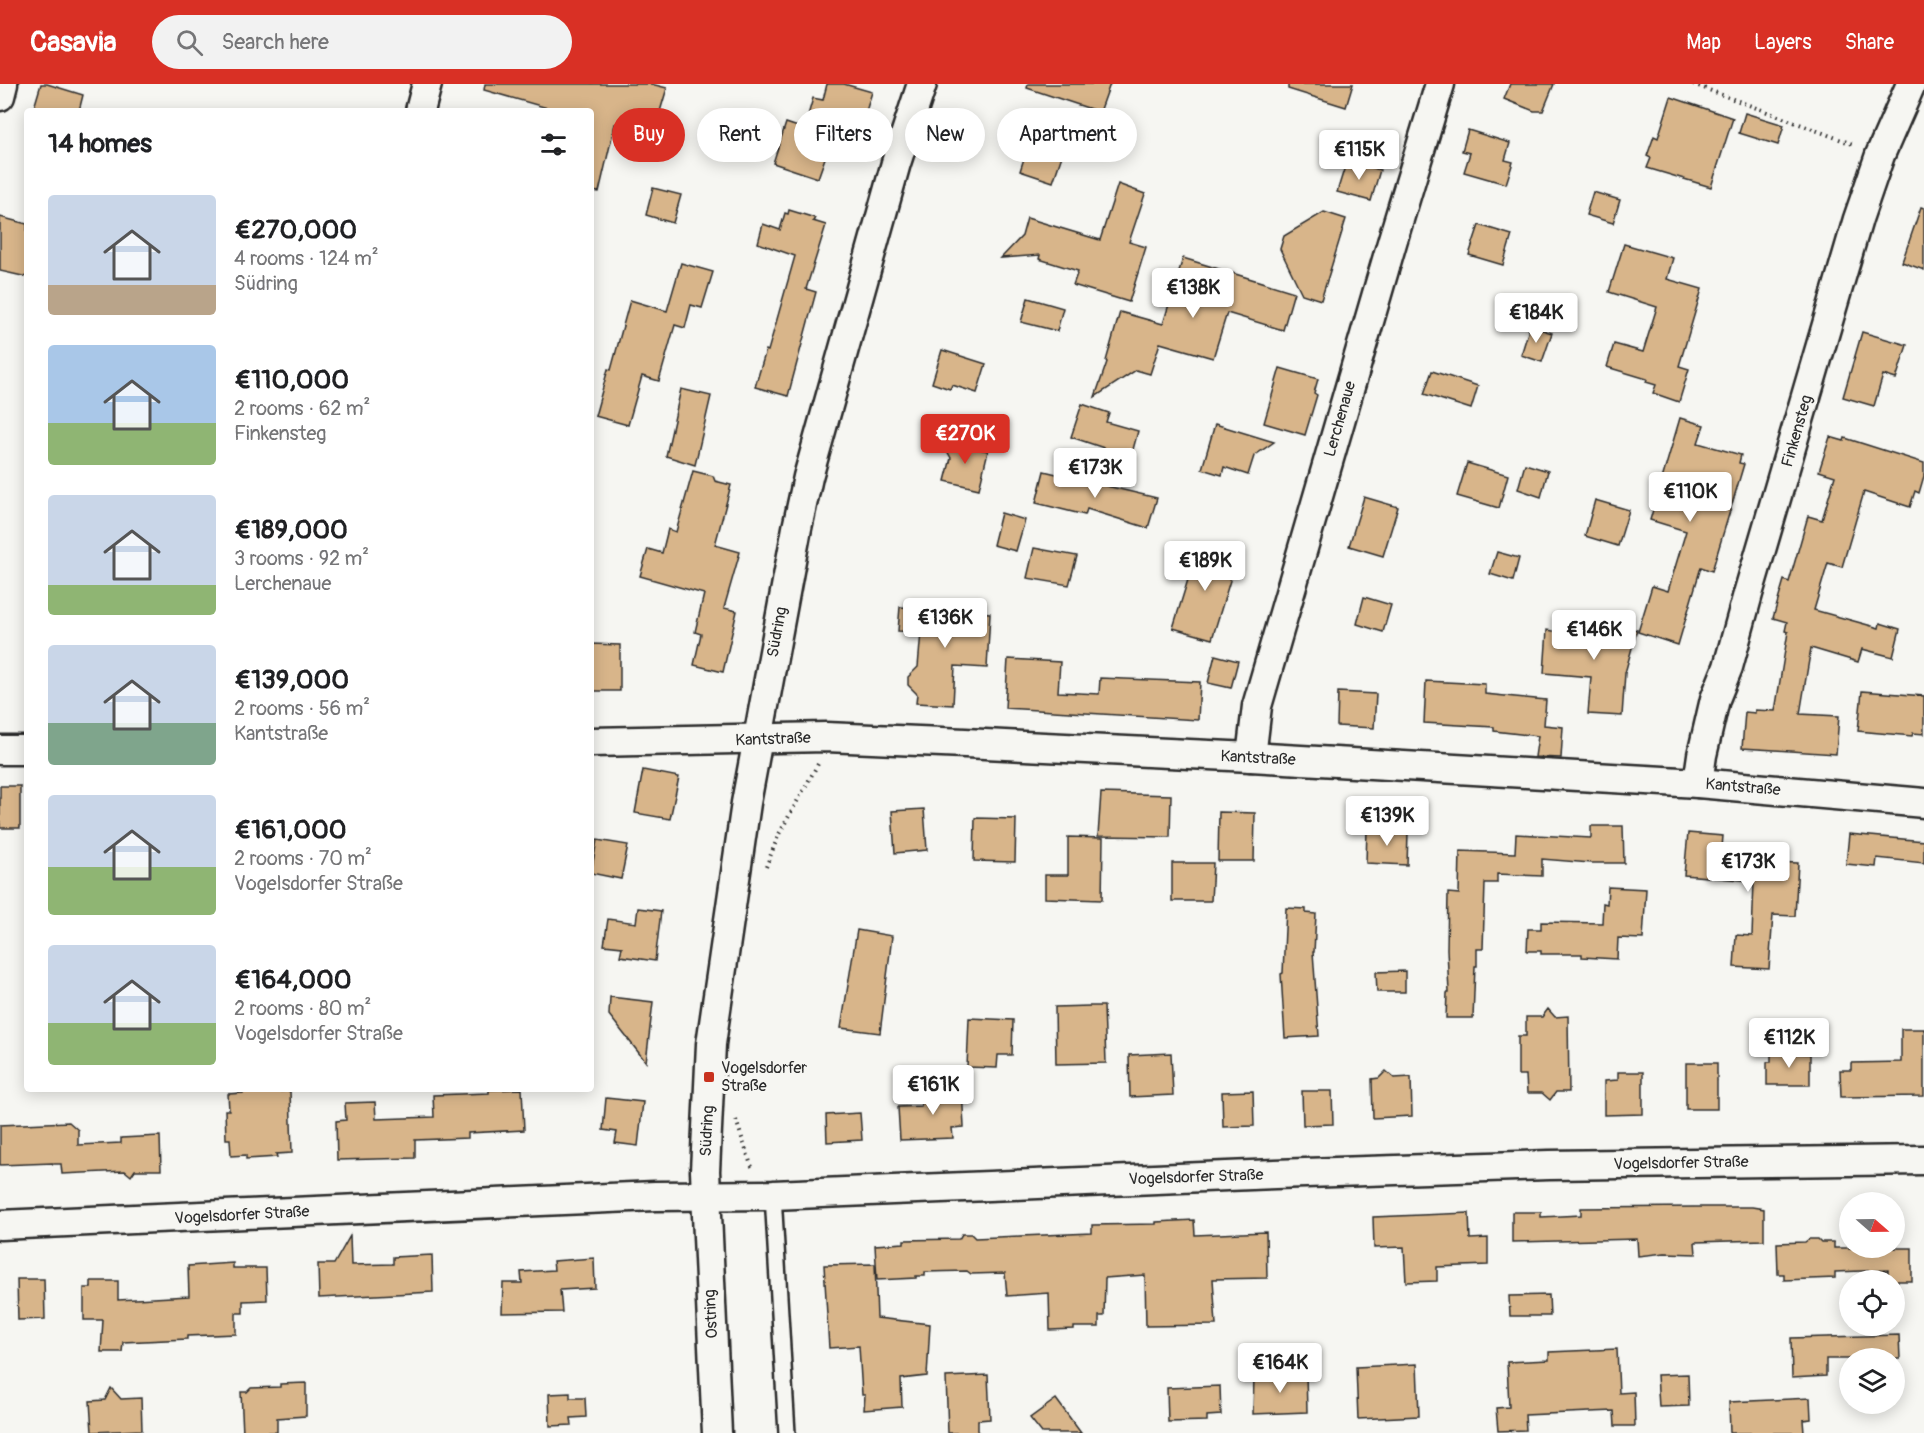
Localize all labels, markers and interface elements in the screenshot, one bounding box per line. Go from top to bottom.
search box [152,15,572,69]
text: Casavia [30,25,116,60]
icon: search [173,26,206,59]
text: Search here [221,28,329,56]
text: Map [1686,29,1721,56]
text: Layers [1754,29,1812,56]
text: Share [1845,29,1894,56]
chip: Buy [612,108,685,162]
chip: Rent [697,108,782,162]
chip: Filters [794,108,893,162]
chip: New [905,108,985,162]
chip: Apartment [997,108,1137,162]
text: 14 homes [48,128,152,160]
icon: filters [537,128,570,161]
pin: €115K [1317,130,1401,181]
text: €115K [1333,137,1385,162]
text: €270,000 [234,214,357,246]
icon: home [96,219,168,291]
text: 4 rooms · 124 m² [234,246,379,271]
pin: €138K [1151,268,1235,319]
text: Südring [234,271,298,296]
text: €138K [1166,275,1220,300]
pin: €184K [1494,293,1578,344]
text: €184K [1509,300,1563,325]
text: €110,000 [234,364,349,396]
icon: home [96,369,168,441]
street label: Lerchenaue [1320,379,1360,459]
street label: Finkensteg [1777,393,1817,469]
text: 2 rooms · 62 m² [234,396,370,421]
pin: €270K [923,414,1007,465]
text: Finkensteg [234,421,326,446]
text: €270K [935,421,995,446]
pin: €173K [1053,448,1137,499]
text: €173K [1068,455,1122,480]
pin: €110K [1648,472,1732,523]
text: €110K [1663,479,1717,504]
text: €189,000 [234,514,348,546]
icon: home [96,519,168,591]
pin: €189K [1163,541,1247,592]
text: 3 rooms · 92 m² [234,546,369,571]
text: €189K [1178,548,1232,573]
text: Lerchenaue [234,571,331,596]
pin: €136K [903,598,987,649]
street label: Südring [763,605,791,659]
text: €136K [917,605,973,630]
pin: €146K [1552,610,1636,661]
text: €146K [1566,617,1622,642]
text: €139,000 [234,664,349,696]
icon: home [96,669,168,741]
text: 2 rooms · 56 m² [234,696,370,721]
text: Kantstraße [234,721,328,746]
street label: Kantstraße [735,728,811,750]
street label: Kantstraße [1220,746,1296,770]
street label: Kantstraße [1705,774,1781,800]
pin: €139K [1345,796,1429,847]
text: €139K [1360,803,1414,828]
text: €161,000 [234,814,347,846]
icon: home [96,819,168,891]
pin: €173K [1706,842,1790,893]
text: 2 rooms · 70 m² [234,846,372,871]
text: €173K [1721,849,1775,874]
text: Vogelsdorfer Straße [234,871,403,896]
text: €164,000 [234,964,351,996]
icon: home [96,969,168,1041]
text: 2 rooms · 80 m² [234,996,371,1021]
pin: €112K [1747,1018,1831,1069]
text: Vogelsdorfer Straße [234,1021,403,1046]
text: €112K [1763,1025,1815,1050]
place label: Vogelsdorfer Straße [721,1058,807,1096]
pin: €161K [891,1065,975,1116]
marker: Vogelsdorfer Straße [702,1070,716,1084]
text: €161K [907,1072,959,1097]
street label: Südring [696,1105,718,1157]
street label: Vogelsdorfer Straße [1613,1152,1749,1174]
street label: Vogelsdorfer Straße [1128,1165,1264,1189]
north arrow [1839,1192,1905,1258]
map controls [1839,1192,1905,1414]
street label: Vogelsdorfer Straße [174,1201,310,1229]
button: locate [1839,1270,1905,1336]
street label: Ostring [700,1289,722,1339]
pin: €164K [1238,1343,1322,1394]
button: layers [1839,1348,1905,1414]
text: €164K [1252,1350,1308,1375]

